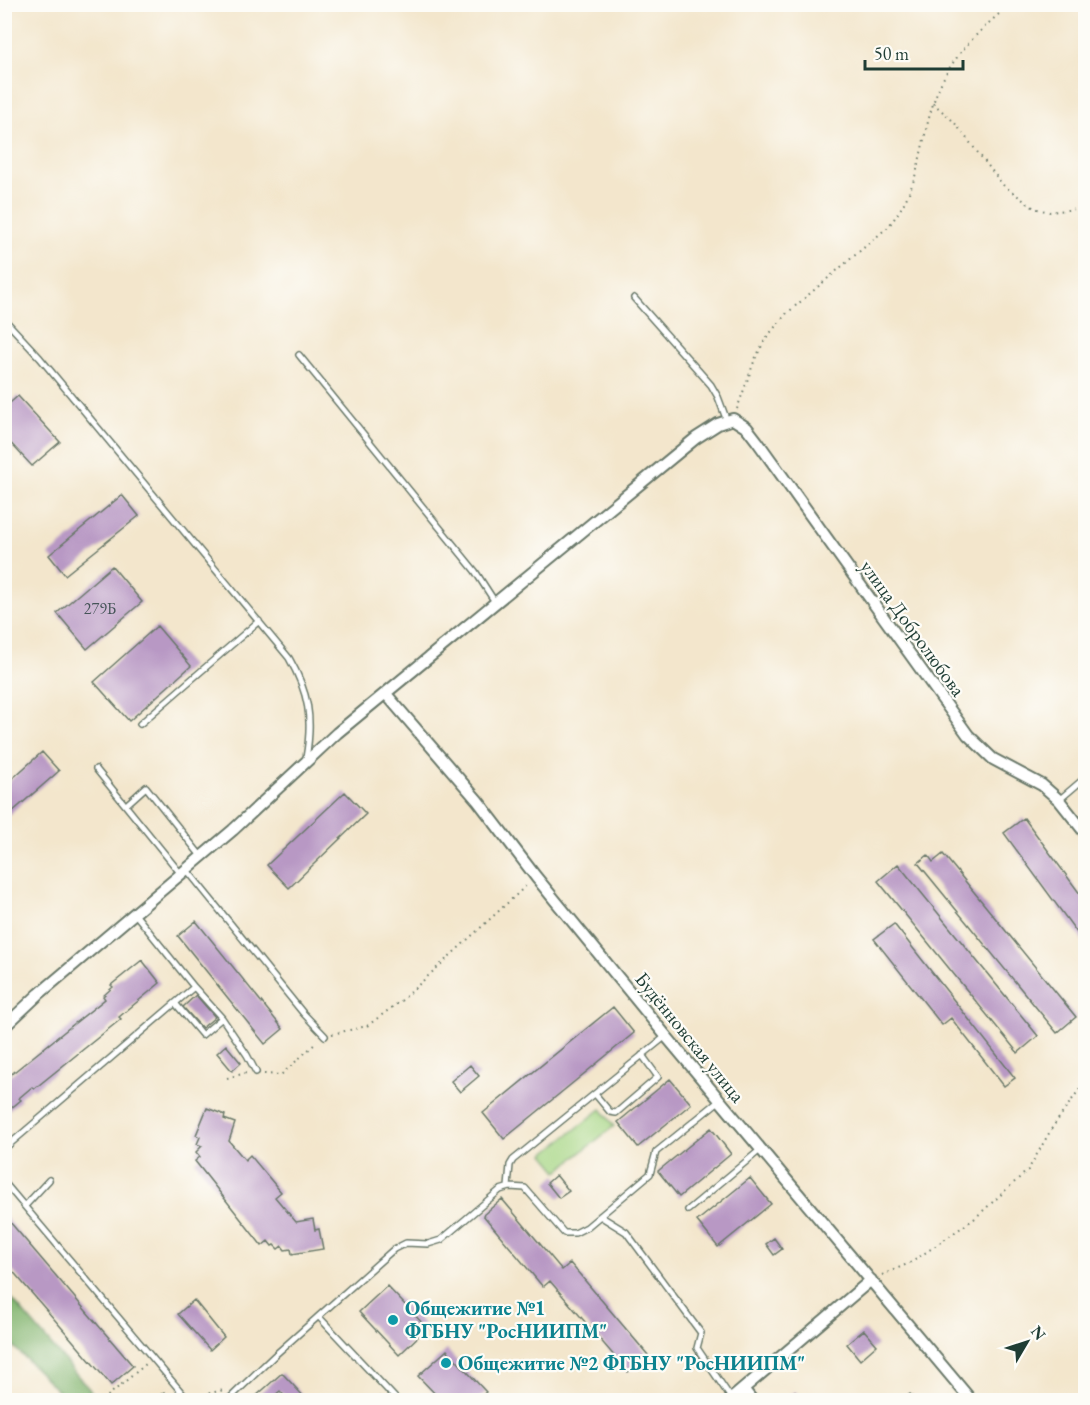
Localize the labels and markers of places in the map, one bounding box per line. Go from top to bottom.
place label: Общежитие №1 ФГБНУ "РосНИИПМ" [405,1295,607,1344]
marker: Общежитие №1 ФГБНУ "РосНИИПМ" [386,1313,400,1327]
place label: Общежитие №2 ФГБНУ "РосНИИПМ" [458,1350,805,1376]
marker: Общежитие №2 ФГБНУ "РосНИИПМ" [439,1356,453,1370]

